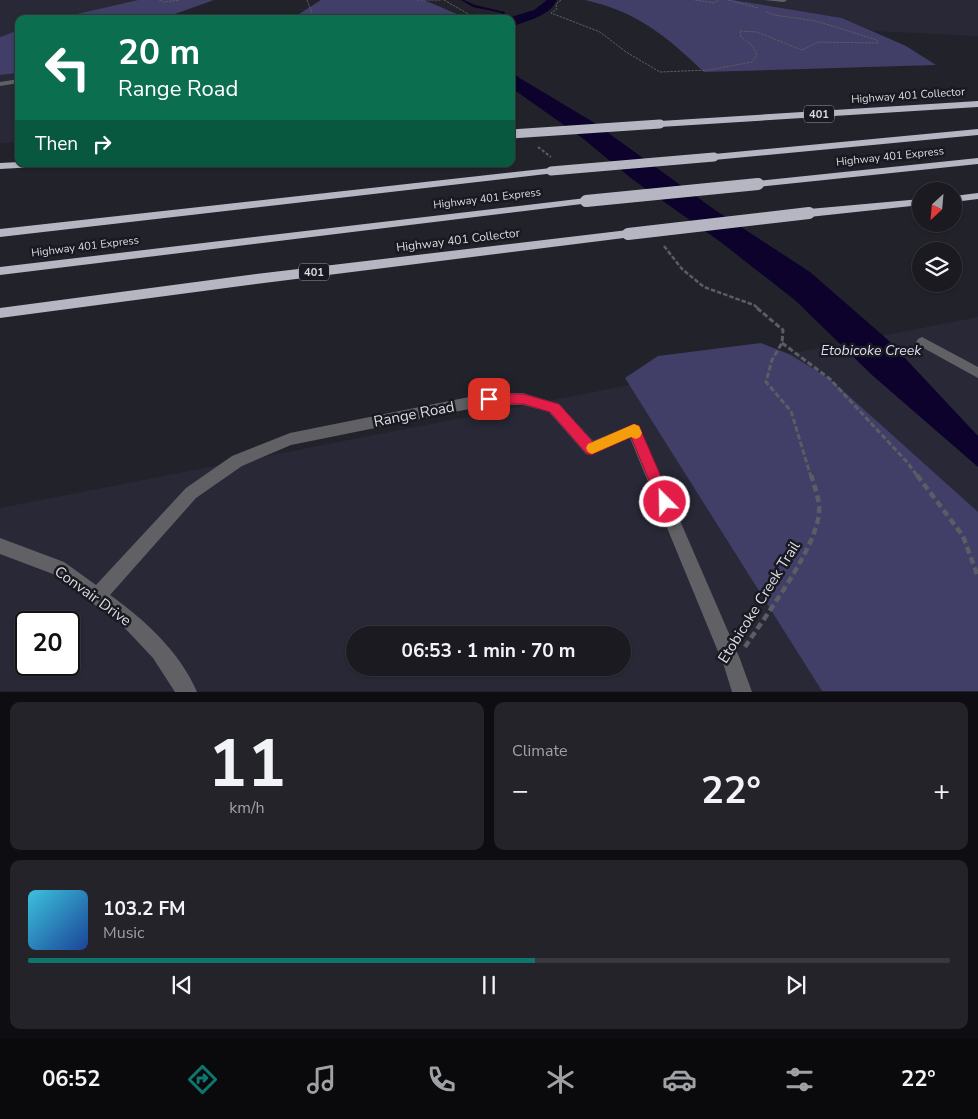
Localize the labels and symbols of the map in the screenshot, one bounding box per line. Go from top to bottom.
street label: Highway 401 Collector [851,84,965,107]
road number: 401 [804,106,834,122]
street label: Highway 401 Express [835,143,945,170]
north arrow [912,182,962,232]
street label: Highway 401 Express [432,184,542,213]
street label: Highway 401 Collector [395,224,521,256]
street label: Highway 401 Express [30,232,140,261]
road number: 401 [299,264,329,280]
water label: Etobicoke Creek [821,341,922,360]
pin [468,378,510,420]
street label: Range Road [372,396,456,432]
position arrow [638,475,690,527]
street label: Etobicoke Creek Trail [713,537,805,667]
street label: Convair Drive [51,561,135,631]
speed limit sign: 20 [15,611,80,676]

